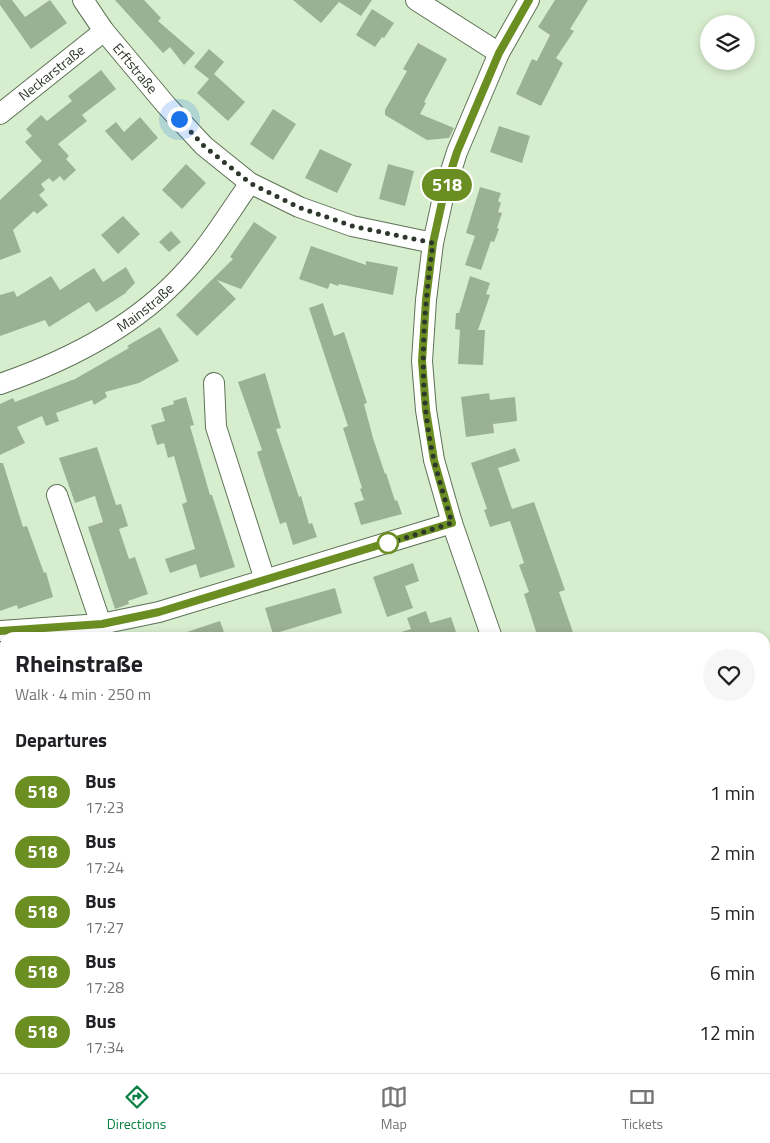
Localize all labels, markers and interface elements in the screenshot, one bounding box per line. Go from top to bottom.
map controls [700,15,755,70]
button: layers [700,15,755,70]
street label: Erftstraße [108,38,163,98]
street label: Neckarstraße [14,39,89,105]
your location [167,107,192,132]
line badge: 518 [418,169,476,201]
text: 518 [432,171,462,198]
street label: Mainstraße [112,278,178,337]
unlabelled marker [377,532,399,554]
text: Rheinstraße [15,645,143,681]
button: heart [703,649,755,701]
text: Walk · 4 min · 250 m [15,682,151,706]
text: Departures [15,725,107,754]
text: Bus [85,766,116,795]
text: 518 [27,778,58,805]
text: 1 min [710,778,755,807]
text: 17:23 [85,795,124,819]
text: Bus [85,826,116,855]
text: 518 [27,838,58,865]
text: 2 min [710,838,755,867]
text: 17:24 [85,855,124,879]
text: Bus [85,886,116,915]
text: 518 [27,898,58,925]
text: 5 min [710,898,755,927]
text: 17:27 [85,915,124,939]
text: Bus [85,946,116,975]
text: 518 [27,958,58,985]
text: 6 min [710,958,755,987]
text: 17:28 [85,975,124,999]
text: Bus [85,1006,116,1035]
text: 518 [27,1018,58,1045]
text: 12 min [699,1018,755,1047]
text: 17:34 [85,1035,124,1059]
tab: Directions [107,1083,166,1134]
tab: Map [380,1083,408,1134]
tab: Tickets [622,1083,663,1134]

